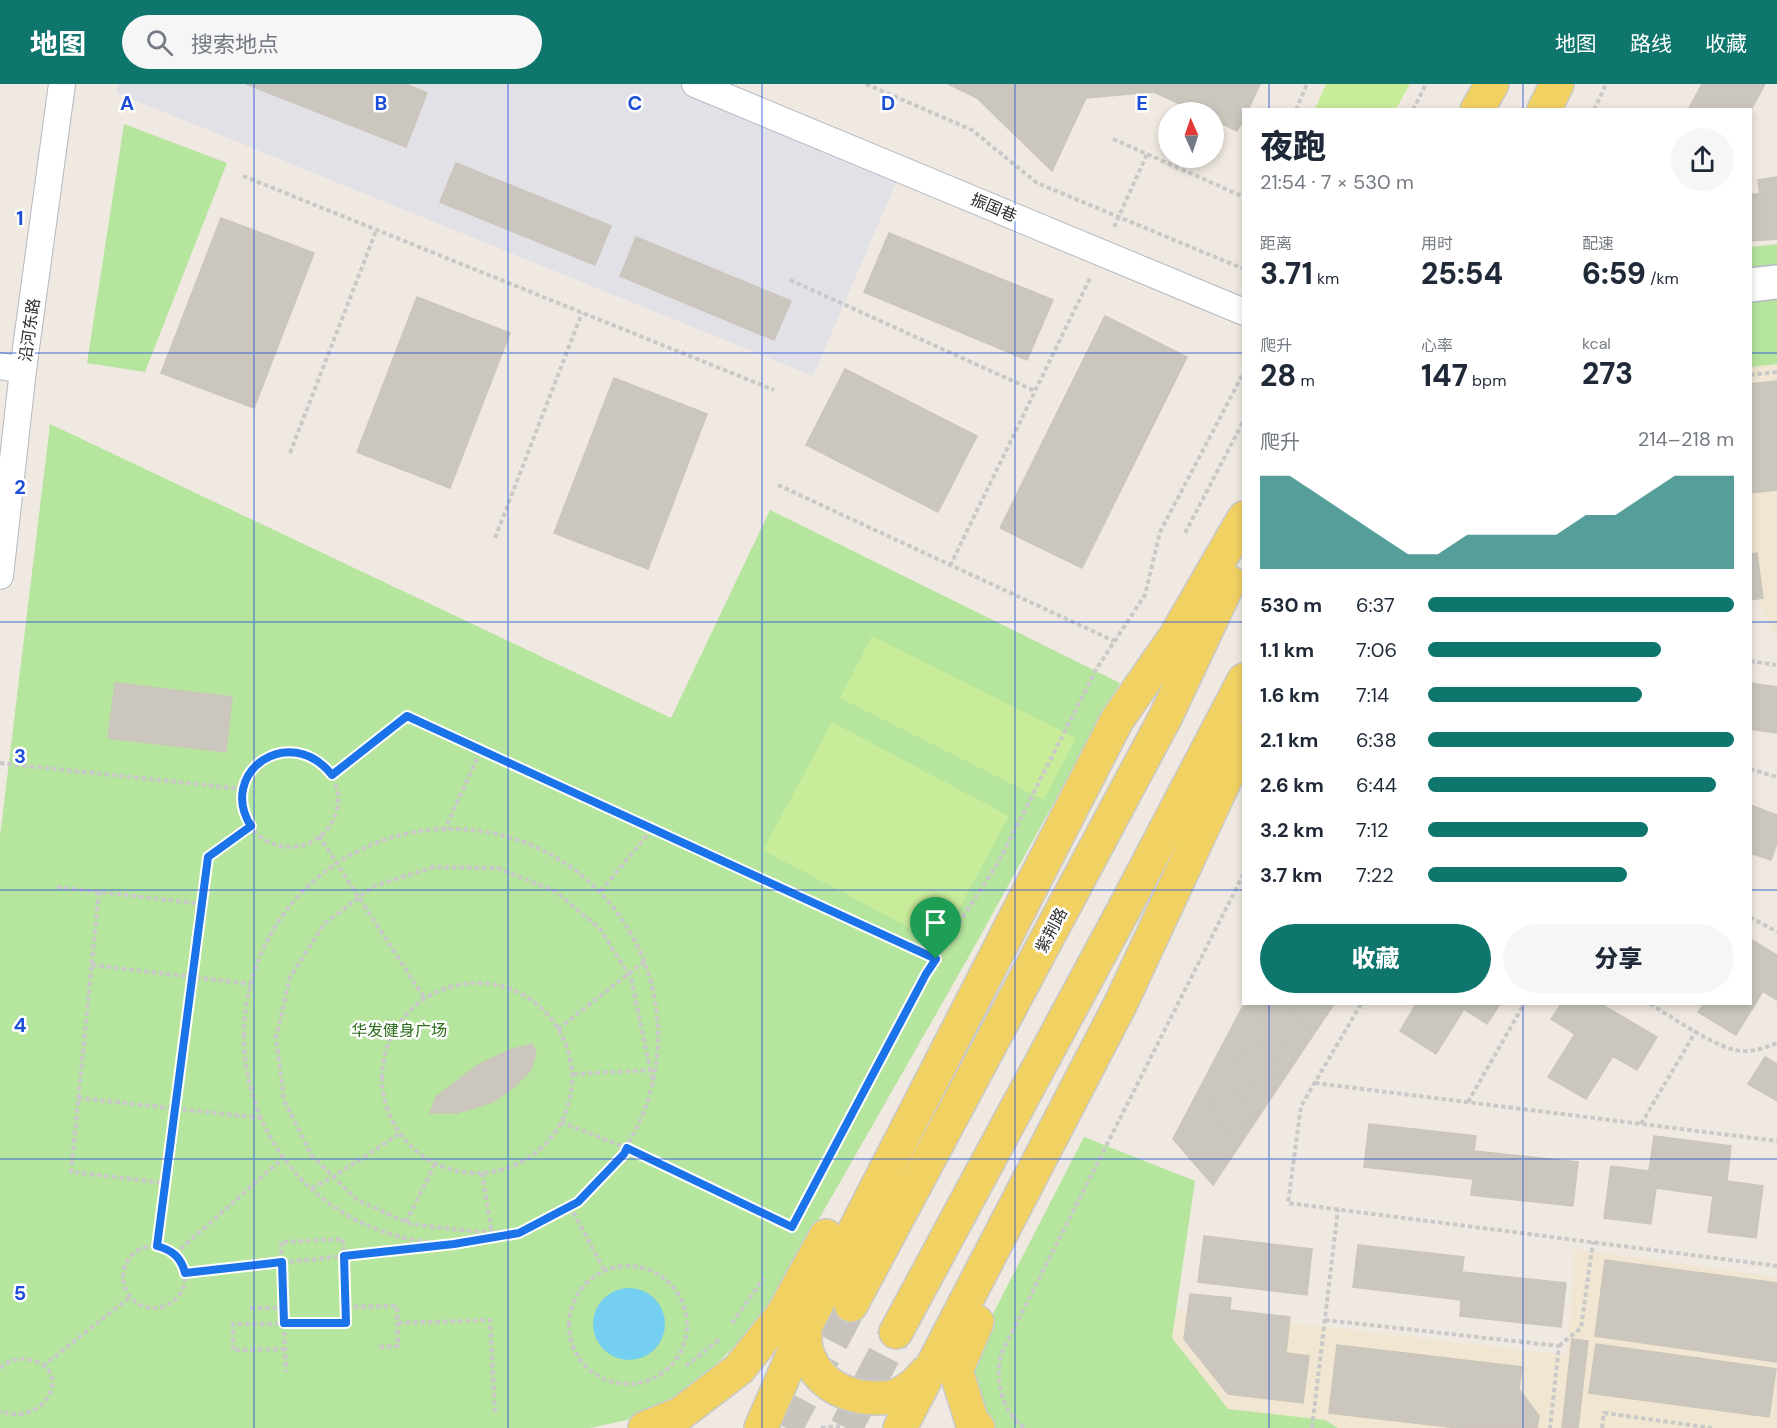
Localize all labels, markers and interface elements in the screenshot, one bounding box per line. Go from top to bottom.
search box [122,15,542,69]
text: 地图 [30,26,86,63]
icon: search [143,26,176,59]
text: 搜索地点 [191,30,279,59]
text: 地图 [1555,30,1597,58]
text: 路线 [1630,30,1672,58]
text: 收藏 [1705,30,1747,58]
text: A [120,90,134,116]
text: B [375,90,387,116]
text: C [628,90,642,116]
text: D [881,90,895,116]
text: E [1136,90,1148,116]
north arrow [1158,102,1224,168]
map controls [1158,102,1224,168]
text: 夜跑 [1260,125,1326,168]
button: share [1671,128,1734,191]
text: 21:54 · 7 × 530 m [1260,169,1414,195]
street label: 振国巷 [968,188,1020,227]
text: 1 [16,205,24,231]
text: 距离 [1260,233,1292,254]
text: 用时 [1421,233,1453,254]
text: 配速 [1582,233,1614,254]
text: 3.71 [1260,254,1313,293]
text: 25:54 [1421,254,1503,293]
text: 6:59 [1582,254,1646,293]
text: km [1313,268,1339,289]
text: /km [1646,268,1679,289]
street label: 沿河东路 [15,297,44,363]
text: kcal [1582,333,1611,354]
text: 爬升 [1260,335,1292,356]
text: 心率 [1421,335,1453,356]
text: 273 [1582,354,1633,393]
text: 28 [1260,356,1296,395]
text: 147 [1421,356,1468,395]
text: m [1296,370,1315,391]
text: bpm [1468,370,1506,391]
text: 214–218 m [1638,426,1734,452]
text: 爬升 [1260,429,1300,455]
text: 2 [14,474,26,500]
text: 530 m [1260,592,1322,618]
text: 6:37 [1356,592,1395,618]
text: 1.1 km [1260,637,1314,663]
text: 7:06 [1356,637,1397,663]
text: 1.6 km [1260,682,1319,708]
text: 7:14 [1356,682,1389,708]
text: 2.1 km [1260,727,1318,753]
text: 6:38 [1356,727,1397,753]
text: 3 [14,743,26,769]
text: 2.6 km [1260,772,1324,798]
text: 6:44 [1356,772,1397,798]
text: 3.2 km [1260,817,1324,843]
text: 7:12 [1356,817,1388,843]
text: 3.7 km [1260,862,1322,888]
text: 7:22 [1356,862,1394,888]
pin [910,897,961,959]
street label: 紫荆路 [1031,904,1072,956]
icon: arrive [919,906,952,939]
button: 收藏 [1260,924,1491,993]
button: 分享 [1503,924,1734,993]
text: 4 [14,1012,27,1038]
park label: 华发健身广场 [351,1020,447,1041]
text: 5 [14,1280,26,1306]

